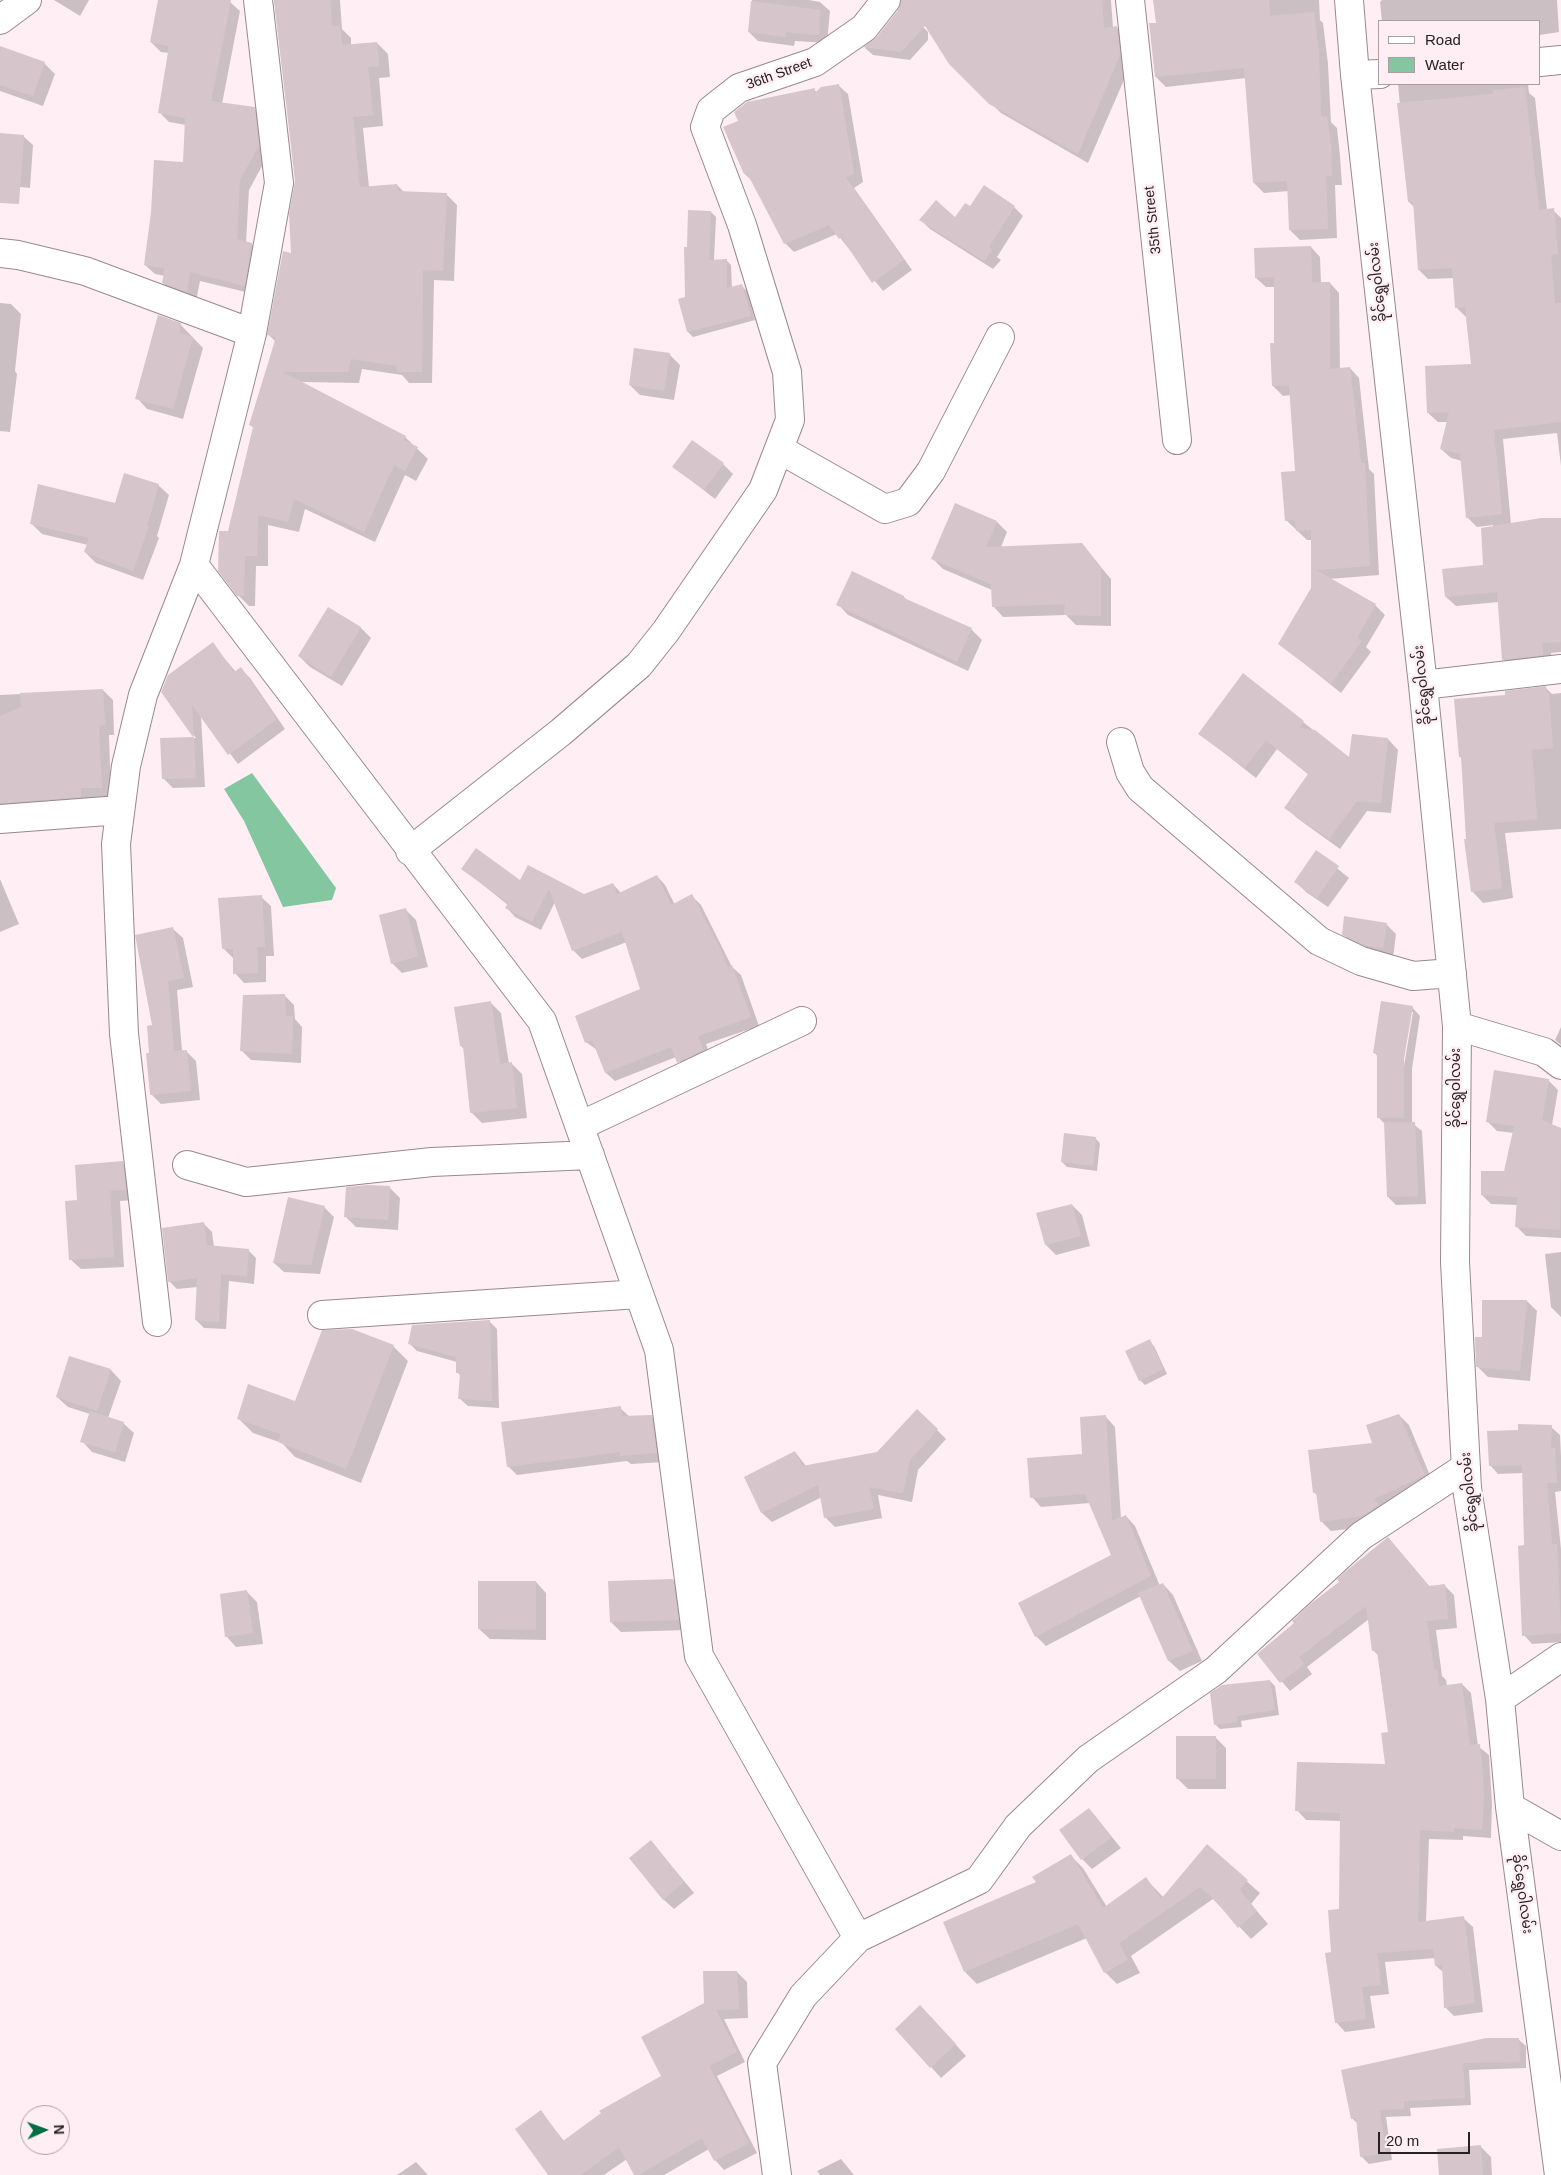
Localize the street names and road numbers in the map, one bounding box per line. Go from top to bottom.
street label: 36th Street [744,54,814,94]
street label: 35th Street [1141,185,1165,255]
street label: ခိုင်ရွှေဝါလမ်း [1365,241,1391,323]
street label: ခိုင်ရွှေဝါလမ်း [1410,644,1436,726]
street label: ခိုင်ရွှေဝါလမ်း [1448,1048,1464,1128]
street label: ခိုင်ရွှေဝါလမ်း [1457,1451,1483,1533]
street label: ခိုင်ရွှေဝါလမ်း [1508,1853,1536,1935]

